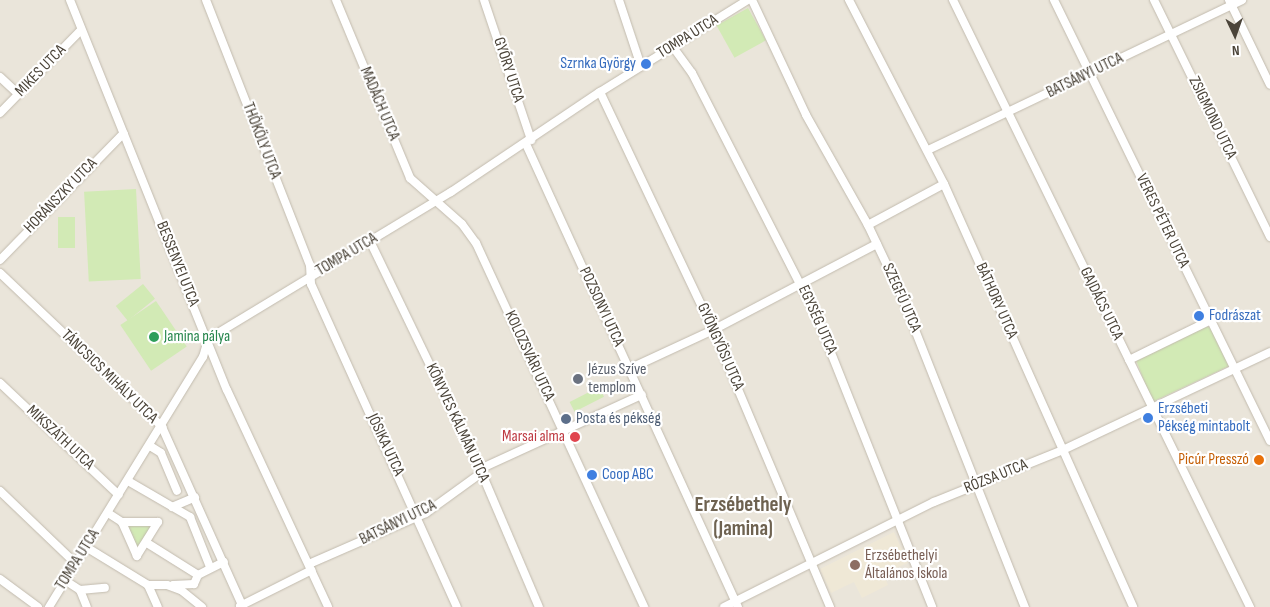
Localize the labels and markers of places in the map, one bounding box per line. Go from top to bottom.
place label: Szrnka György [560,54,636,74]
marker: Szrnka György [640,58,652,70]
place label: Fodrászat [1209,306,1261,326]
marker: Fodrászat [1193,310,1205,322]
place label: Jamina pálya [164,327,230,347]
marker: Jamina pálya [148,331,160,343]
place label: Jézus Szíve templom [588,360,646,398]
marker: Jézus Szíve templom [572,373,584,385]
place label: Erzsébeti Pékség mintabolt [1158,399,1250,437]
place label: Posta és pékség [576,409,661,429]
marker: Erzsébeti Pékség mintabolt [1142,412,1154,424]
marker: Posta és pékség [560,413,572,425]
place label: Marsai alma [502,427,565,447]
marker: Marsai alma [569,431,581,443]
place label: Picúr Presszó [1178,450,1249,470]
marker: Picúr Presszó [1253,454,1265,466]
place label: Coop ABC [602,465,654,485]
marker: Coop ABC [586,469,598,481]
place label: Erzsébethelyi Általános Iskola [865,546,948,584]
marker: Erzsébethelyi Általános Iskola [849,559,861,571]

